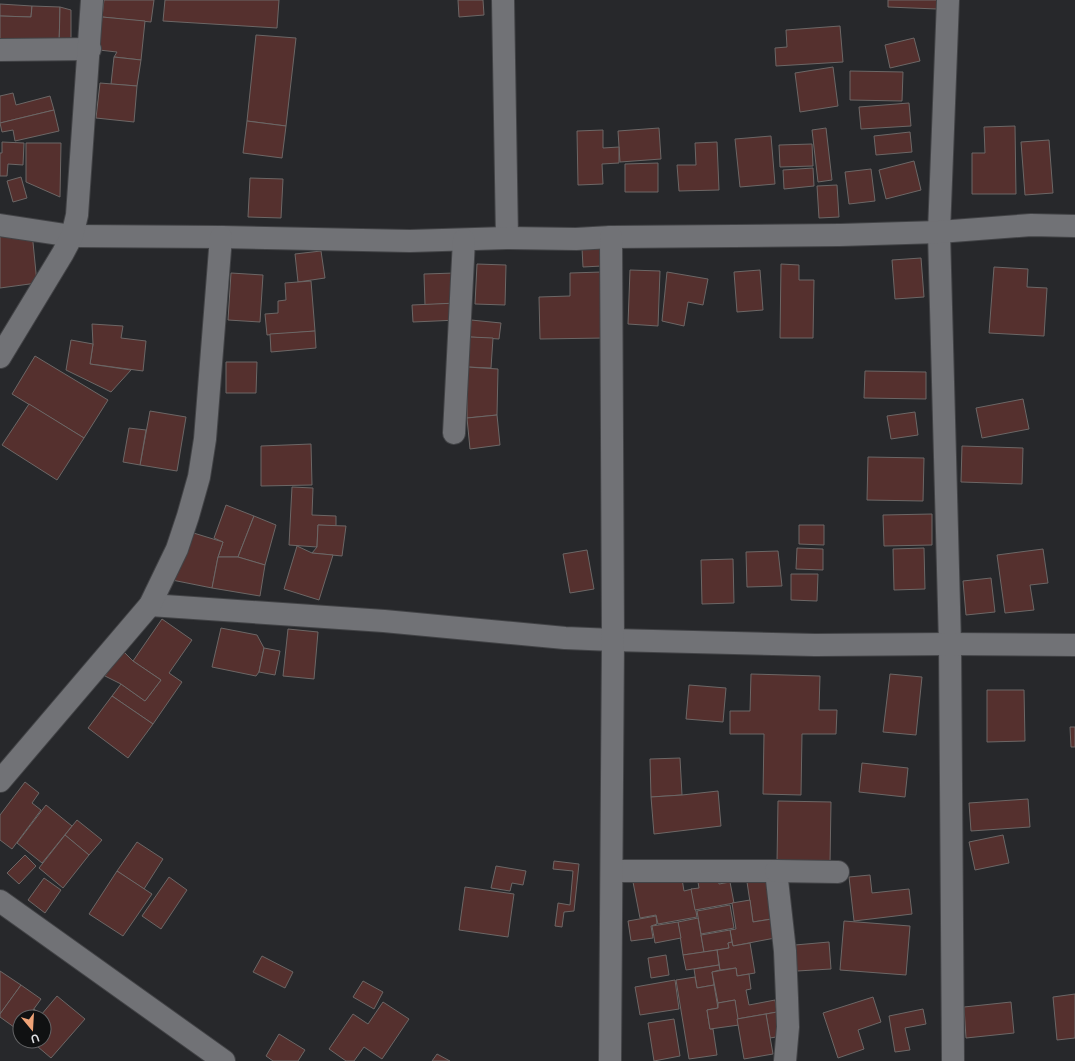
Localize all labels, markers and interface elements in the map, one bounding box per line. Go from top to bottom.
north arrow [12,1009,52,1049]
text: U [29,1031,41,1045]

